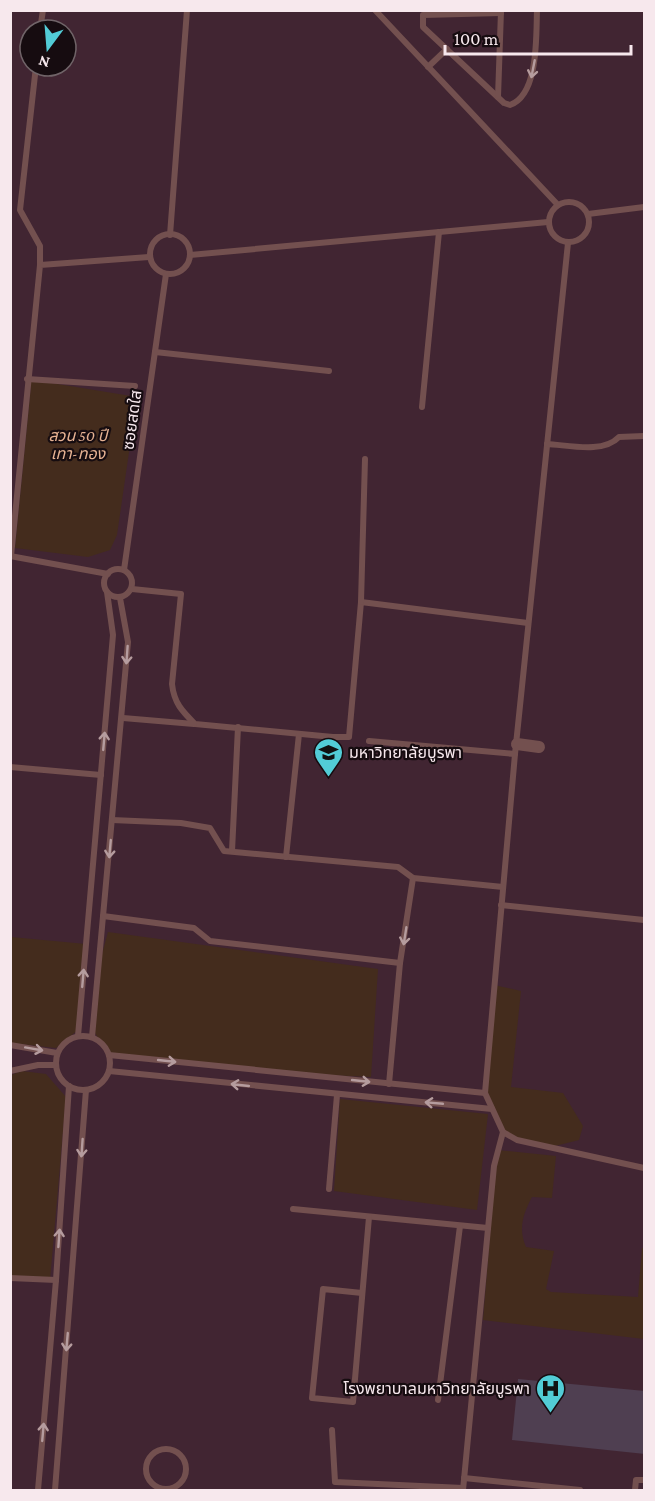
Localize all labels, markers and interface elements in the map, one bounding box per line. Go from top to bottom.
north arrow [18,18,78,78]
scale bar [445,18,631,56]
text: 100 m [454,29,499,49]
text: N [36,52,52,72]
one-way arrow [527,58,538,78]
street label: ซอยสดใส [119,389,145,451]
park label: สวน 50 ปี เทา-ทอง [48,427,110,462]
one-way arrow [122,645,133,665]
one-way arrow [99,732,110,752]
school or university icon: มหาวิทยาลัยบูรพา [312,736,344,778]
place label: มหาวิทยาลัยบูรพา [349,744,462,762]
one-way arrow [104,839,115,859]
one-way arrow [399,925,410,945]
one-way arrow [78,968,89,988]
one-way arrow [24,1044,43,1055]
one-way arrow [157,1056,176,1067]
one-way arrow [351,1076,370,1087]
one-way arrow [230,1079,250,1090]
one-way arrow [424,1098,444,1109]
one-way arrow [76,1137,87,1157]
one-way arrow [54,1228,65,1248]
one-way arrow [62,1332,73,1352]
hospital icon: โรงพยาบาลมหาวิทยาลัยบูรพา [535,1372,567,1414]
place label: โรงพยาบาลมหาวิทยาลัยบูรพา [343,1380,530,1398]
one-way arrow [38,1423,49,1443]

